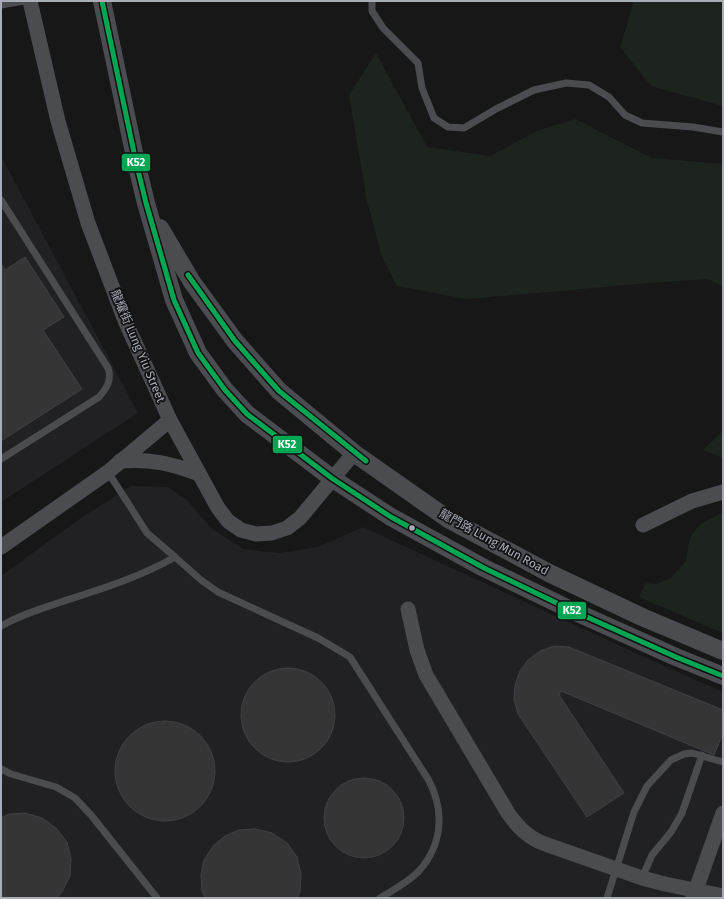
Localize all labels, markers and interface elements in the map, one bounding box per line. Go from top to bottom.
line badge: K52 [121,153,151,172]
text: K52 [127,156,146,169]
street label: 龍耀街 Lung Yiu Street [108,288,168,405]
line badge: K52 [272,435,303,454]
text: K52 [278,438,297,451]
street label: 龍門路 Lung Mun Road [437,506,551,578]
unlabelled marker [407,523,417,533]
line badge: K52 [557,601,587,620]
text: K52 [563,604,582,617]

